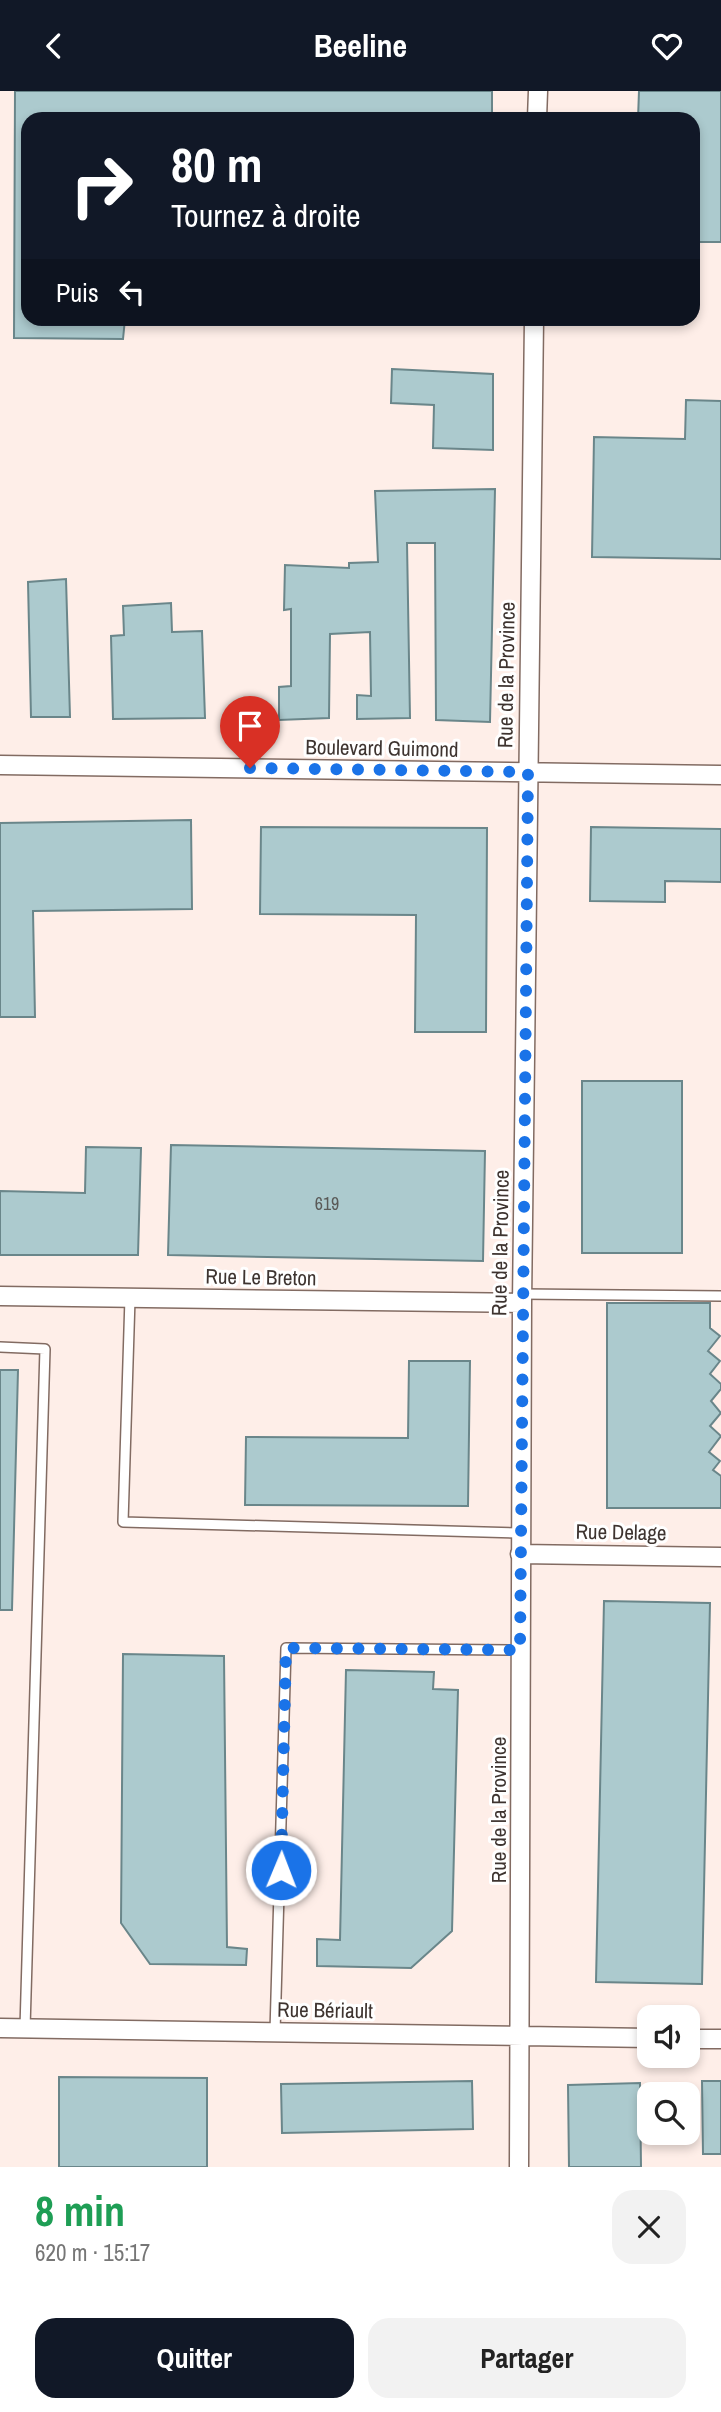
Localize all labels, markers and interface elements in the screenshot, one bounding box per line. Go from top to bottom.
text: Beeline [314,24,407,67]
icon: back [35,27,73,65]
icon: heart [648,27,686,65]
text: 80 m [171,131,263,197]
icon: right [56,140,147,231]
text: Tournez à droite [171,194,361,237]
icon: left [113,273,151,311]
text: Puis [56,275,99,310]
street label: Rue de la Province [490,602,522,748]
pin [220,696,280,768]
icon: arrive [231,707,269,745]
street label: Boulevard Guimond [305,732,459,764]
street label: Rue de la Province [484,1170,516,1316]
house number: 619 [315,1191,339,1216]
street label: Rue Le Breton [205,1262,317,1292]
street label: Rue Delage [575,1517,667,1547]
street label: Rue de la Province [484,1737,513,1883]
position arrow [244,1833,318,1907]
street label: Rue Bériault [277,1995,373,2025]
map controls [637,2005,700,2145]
button: sound [637,2005,700,2068]
button: search [637,2082,700,2145]
text: 8 min [35,2183,125,2239]
button: close [612,2190,686,2264]
text: 620 m · 15:17 [35,2237,150,2268]
button: Quitter [35,2318,354,2398]
button: Partager [368,2318,686,2398]

